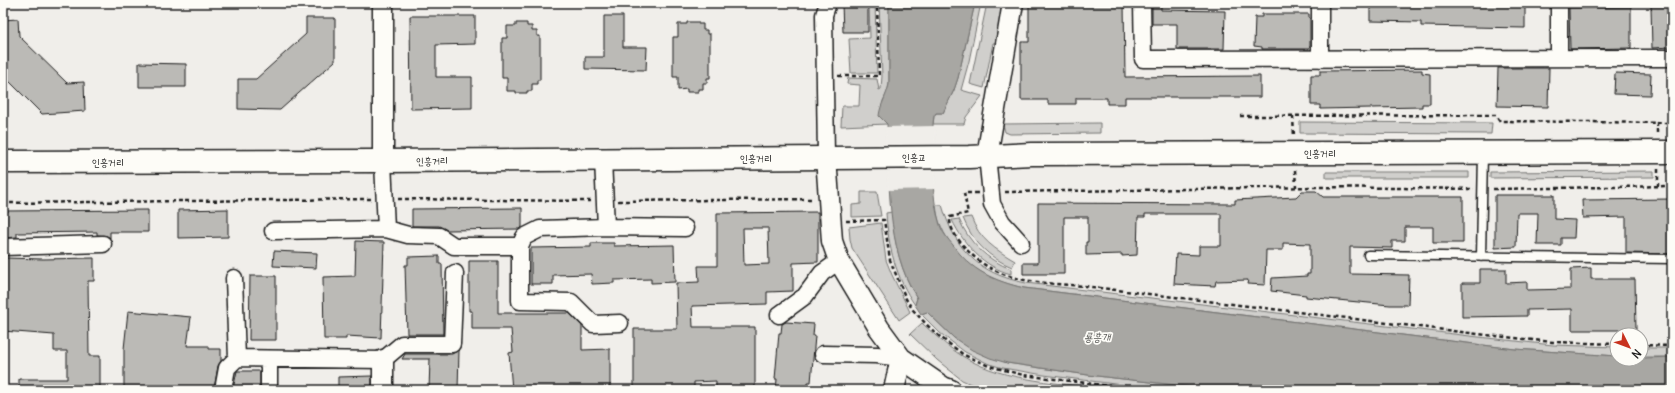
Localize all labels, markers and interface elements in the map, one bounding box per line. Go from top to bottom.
street label: 인흥거리 [1304,147,1336,160]
street label: 인흥교 [902,151,926,164]
street label: 인흥거리 [740,152,772,165]
street label: 인흥거리 [416,154,448,168]
street label: 인흥거리 [92,156,124,169]
north arrow [1609,327,1649,367]
water label: 룡흥개 [1084,330,1111,344]
text: N [1629,346,1644,361]

